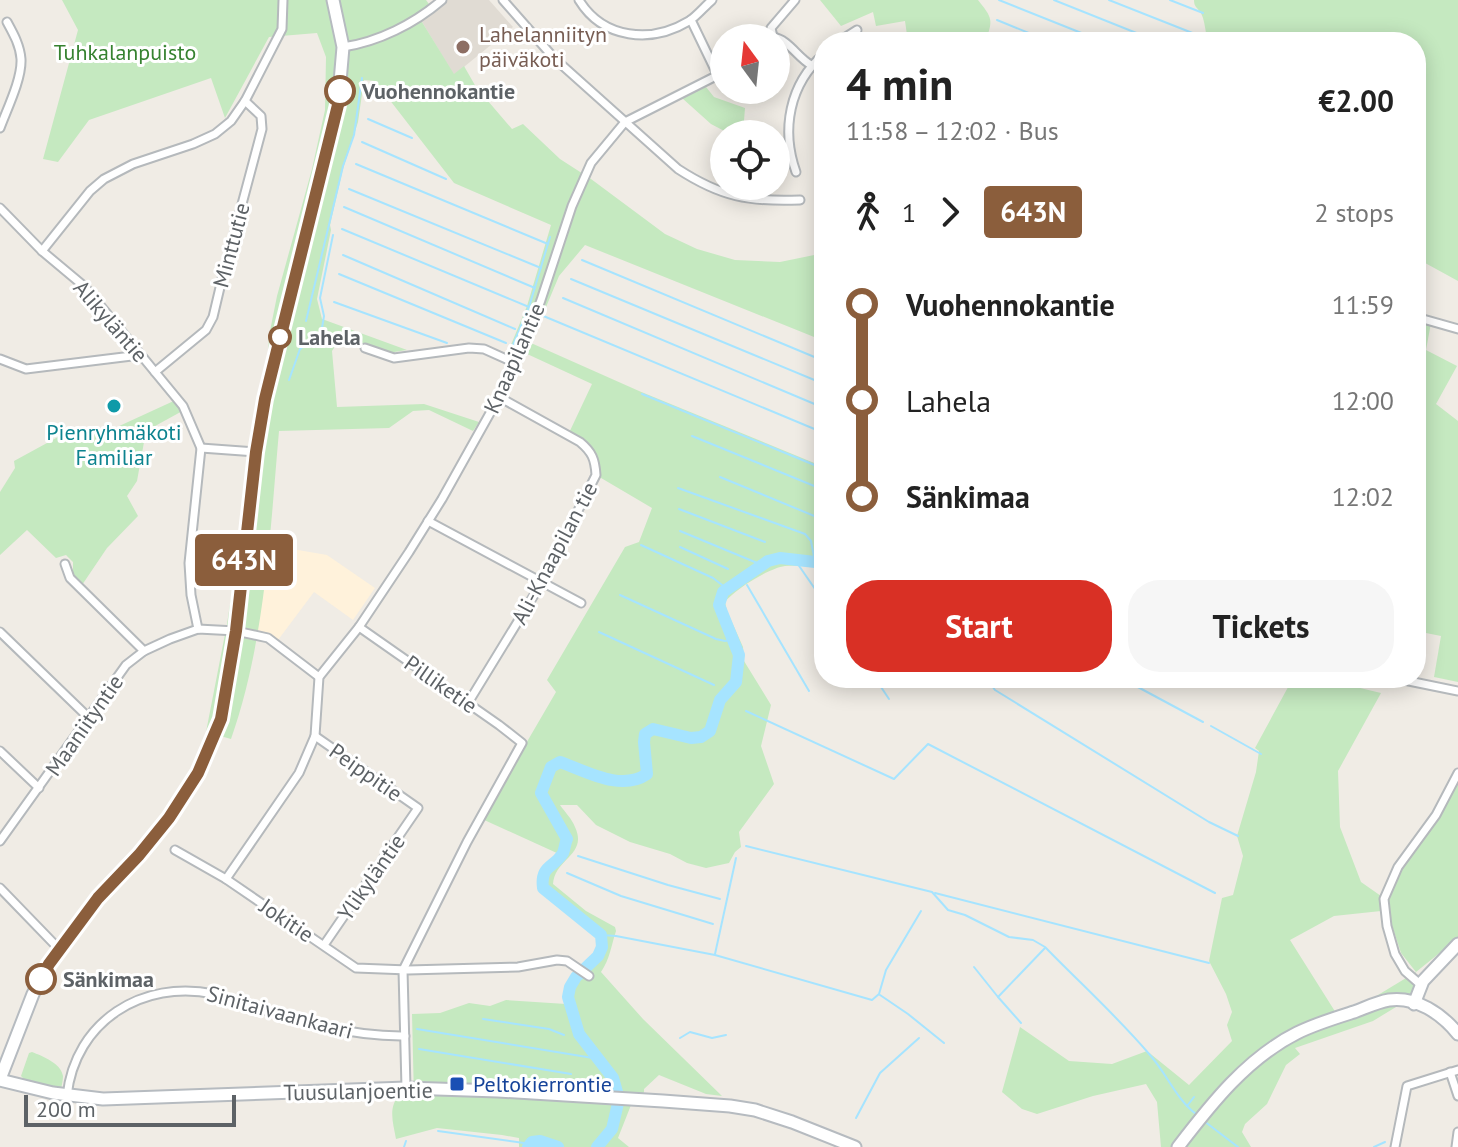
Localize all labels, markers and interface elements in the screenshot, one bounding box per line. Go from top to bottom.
place label: Lahelanniityn päiväkoti [479,20,607,73]
north arrow [710,24,790,104]
map controls [710,24,790,200]
park label: Tuhkalanpuisto [54,38,196,66]
marker: Lahelanniityn päiväkoti [454,38,472,56]
text: 4 min [846,55,953,112]
marker: Vuohennokantie [325,76,355,106]
place label: Vuohennokantie [361,77,515,105]
text: €2.00 [1319,81,1394,120]
text: 11:58 – 12:02 · Bus [846,114,1059,147]
button: locate [710,120,790,200]
icon: walk [846,190,890,234]
icon: forward [928,190,972,234]
text: 643N [1000,193,1066,230]
text: 1 [902,196,916,229]
text: 2 stops [1314,196,1394,229]
street label: Minttutie [206,200,256,290]
street label: Alikyläntie [68,274,154,368]
text: Vuohennokantie [906,285,1115,324]
text: 11:59 [1332,288,1394,321]
street label: Knaapilantie [477,298,551,418]
place label: Lahela [298,323,361,351]
marker: Lahela [269,326,291,348]
text: Lahela [906,381,991,420]
text: 12:00 [1332,384,1394,417]
marker: Pienryhmäkoti Familiar [105,397,123,415]
place label: Pienryhmäkoti Familiar [46,418,182,471]
street label: Ali-Knaapilan tie [505,477,603,629]
text: Sänkimaa [906,477,1030,516]
text: 12:02 [1332,480,1394,513]
line badge: 643N [188,534,300,586]
text: 643N [211,541,277,578]
button: Start [846,580,1112,672]
button: Tickets [1128,580,1394,672]
street label: Pilliketie [399,649,483,719]
street label: Maaniityntie [39,669,129,781]
street label: Peippitie [324,737,408,807]
street label: Ylikyläntie [331,828,411,926]
street label: Jokitie [254,891,319,948]
marker: Sänkimaa [26,964,56,994]
place label: Sänkimaa [63,965,154,993]
street label: Sinitaivaankaari [204,979,356,1045]
place label: Peltokierrontie [473,1070,612,1098]
marker: Peltokierrontie [448,1075,466,1093]
street label: Tuusulanjoentie [283,1076,433,1106]
scale bar [24,1091,236,1127]
text: 200 m [36,1095,96,1123]

